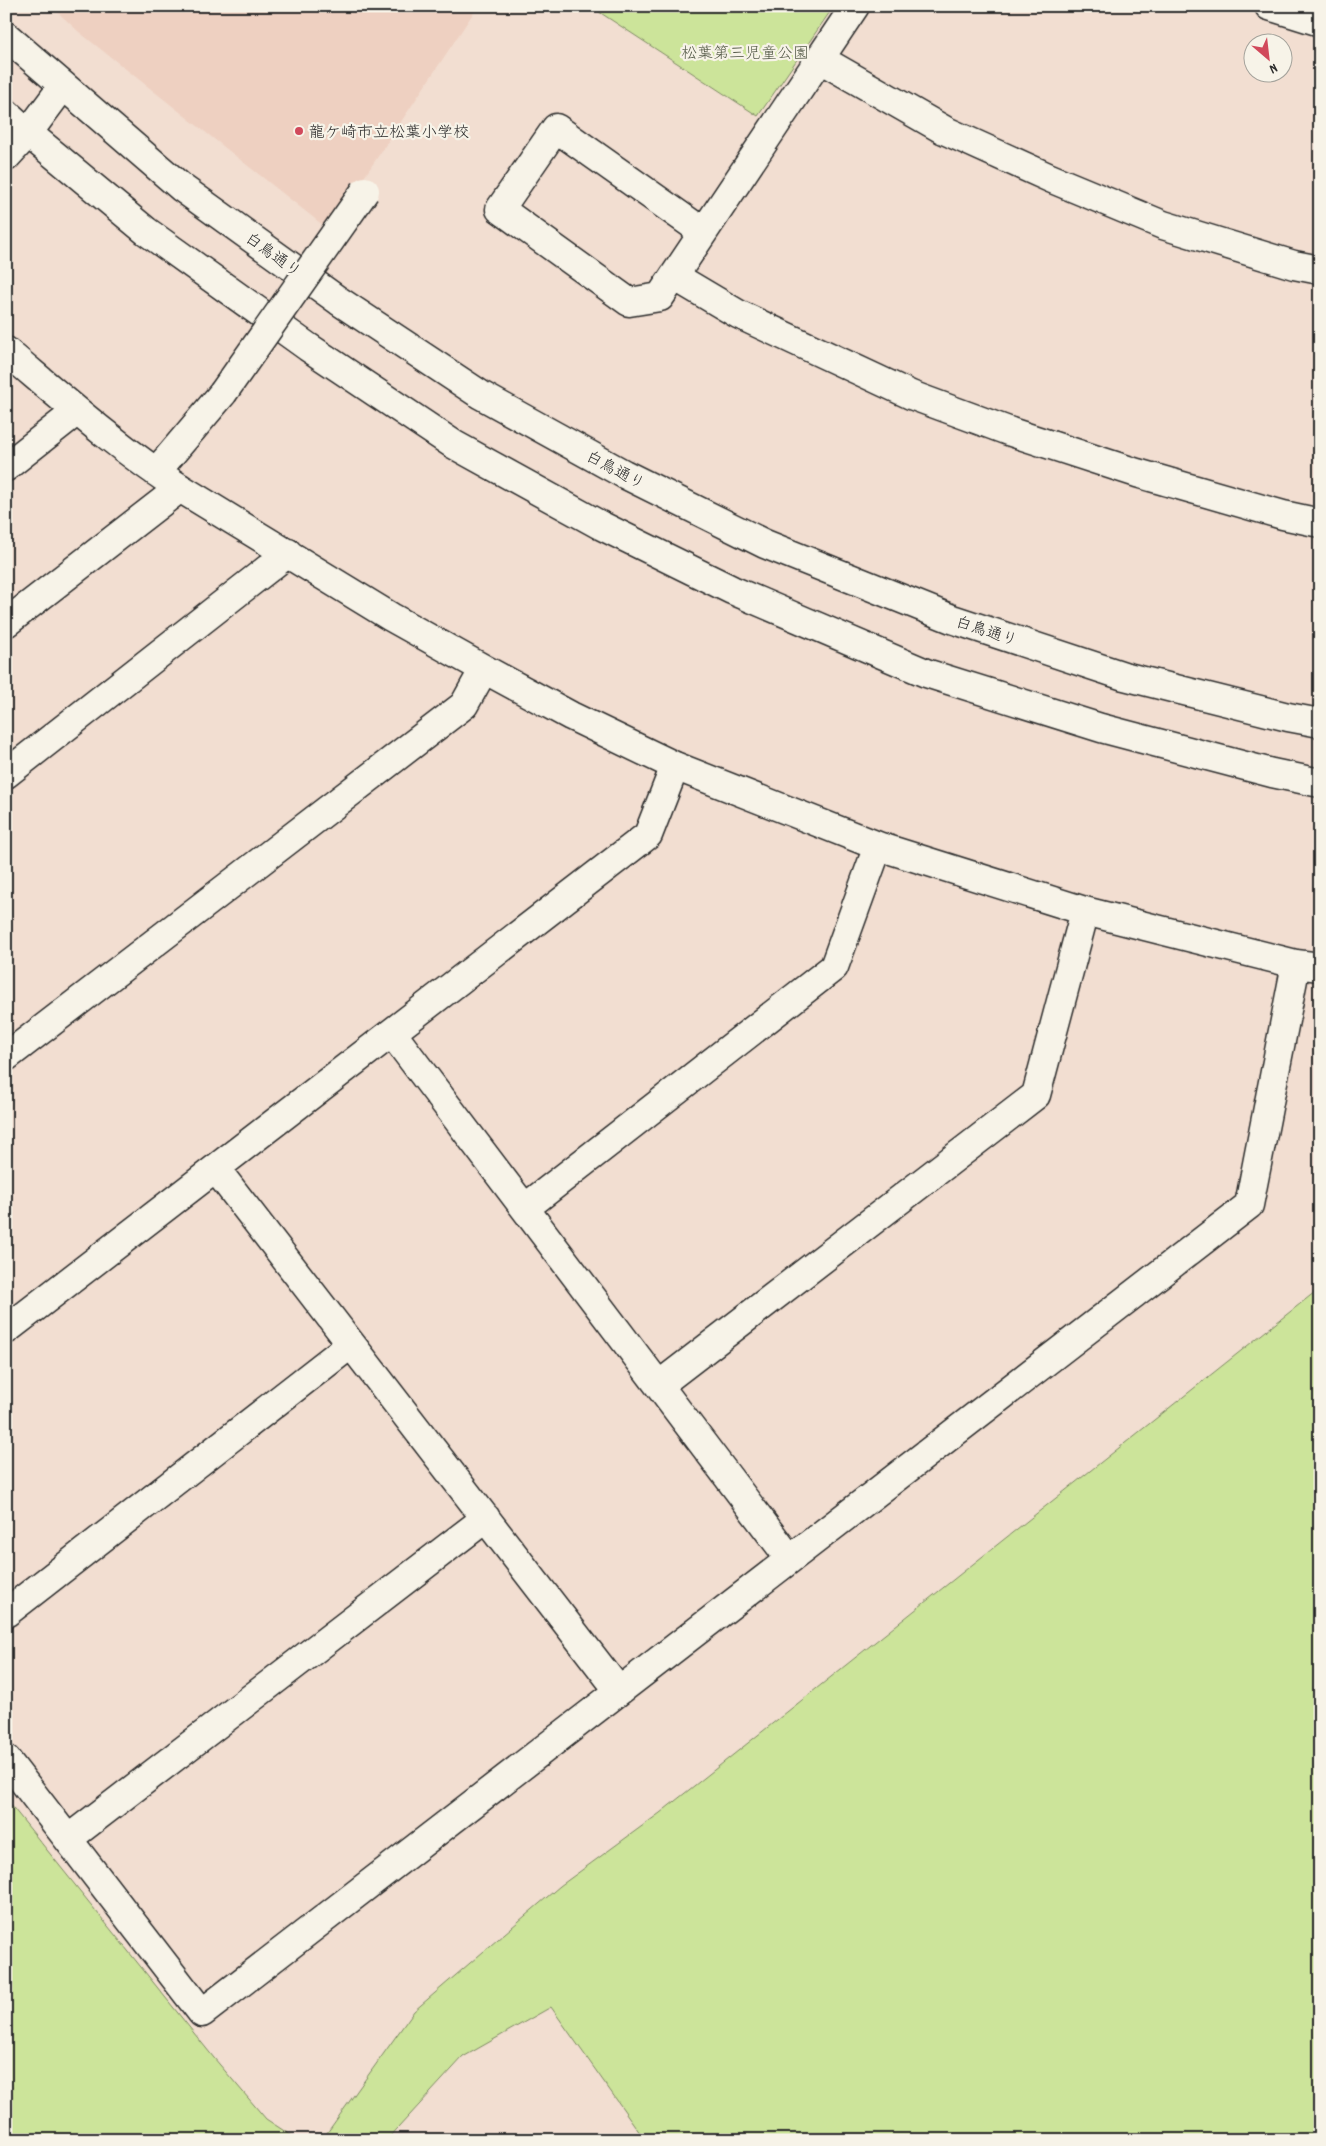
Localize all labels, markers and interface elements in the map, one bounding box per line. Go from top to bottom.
north arrow [1244,32,1294,82]
park label: 松葉第三児童公園 [681,43,809,66]
text: N [1265,57,1281,78]
place label: 龍ケ崎市立松葉小学校 [309,122,469,145]
marker: 龍ケ崎市立松葉小学校 [293,125,305,137]
street label: 白鳥通り [240,228,305,284]
street label: 白鳥通り [581,446,648,496]
street label: 白鳥通り [952,612,1020,653]

